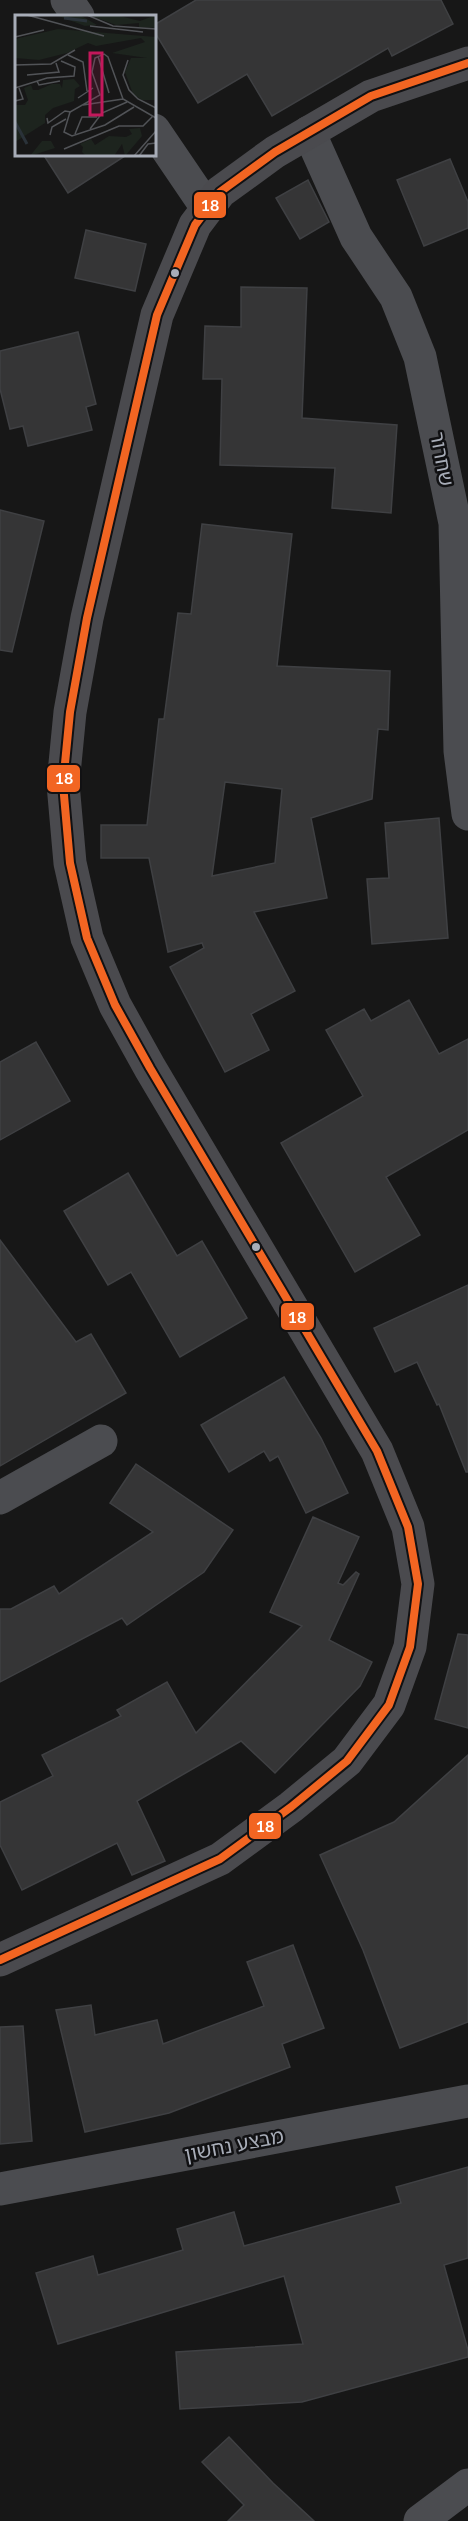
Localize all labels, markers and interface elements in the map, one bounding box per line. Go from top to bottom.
inset map [15,15,156,156]
line badge: 18 [193,191,227,219]
text: 18 [201,195,219,214]
unlabelled marker [169,267,181,279]
street label: שחרור [426,430,460,488]
line badge: 18 [46,764,81,793]
text: 18 [55,768,73,787]
unlabelled marker [250,1241,262,1253]
line badge: 18 [280,1302,315,1331]
text: 18 [288,1307,306,1326]
line badge: 18 [248,1812,282,1840]
text: 18 [256,1816,274,1835]
street label: מבצע נחשון [182,2123,286,2165]

